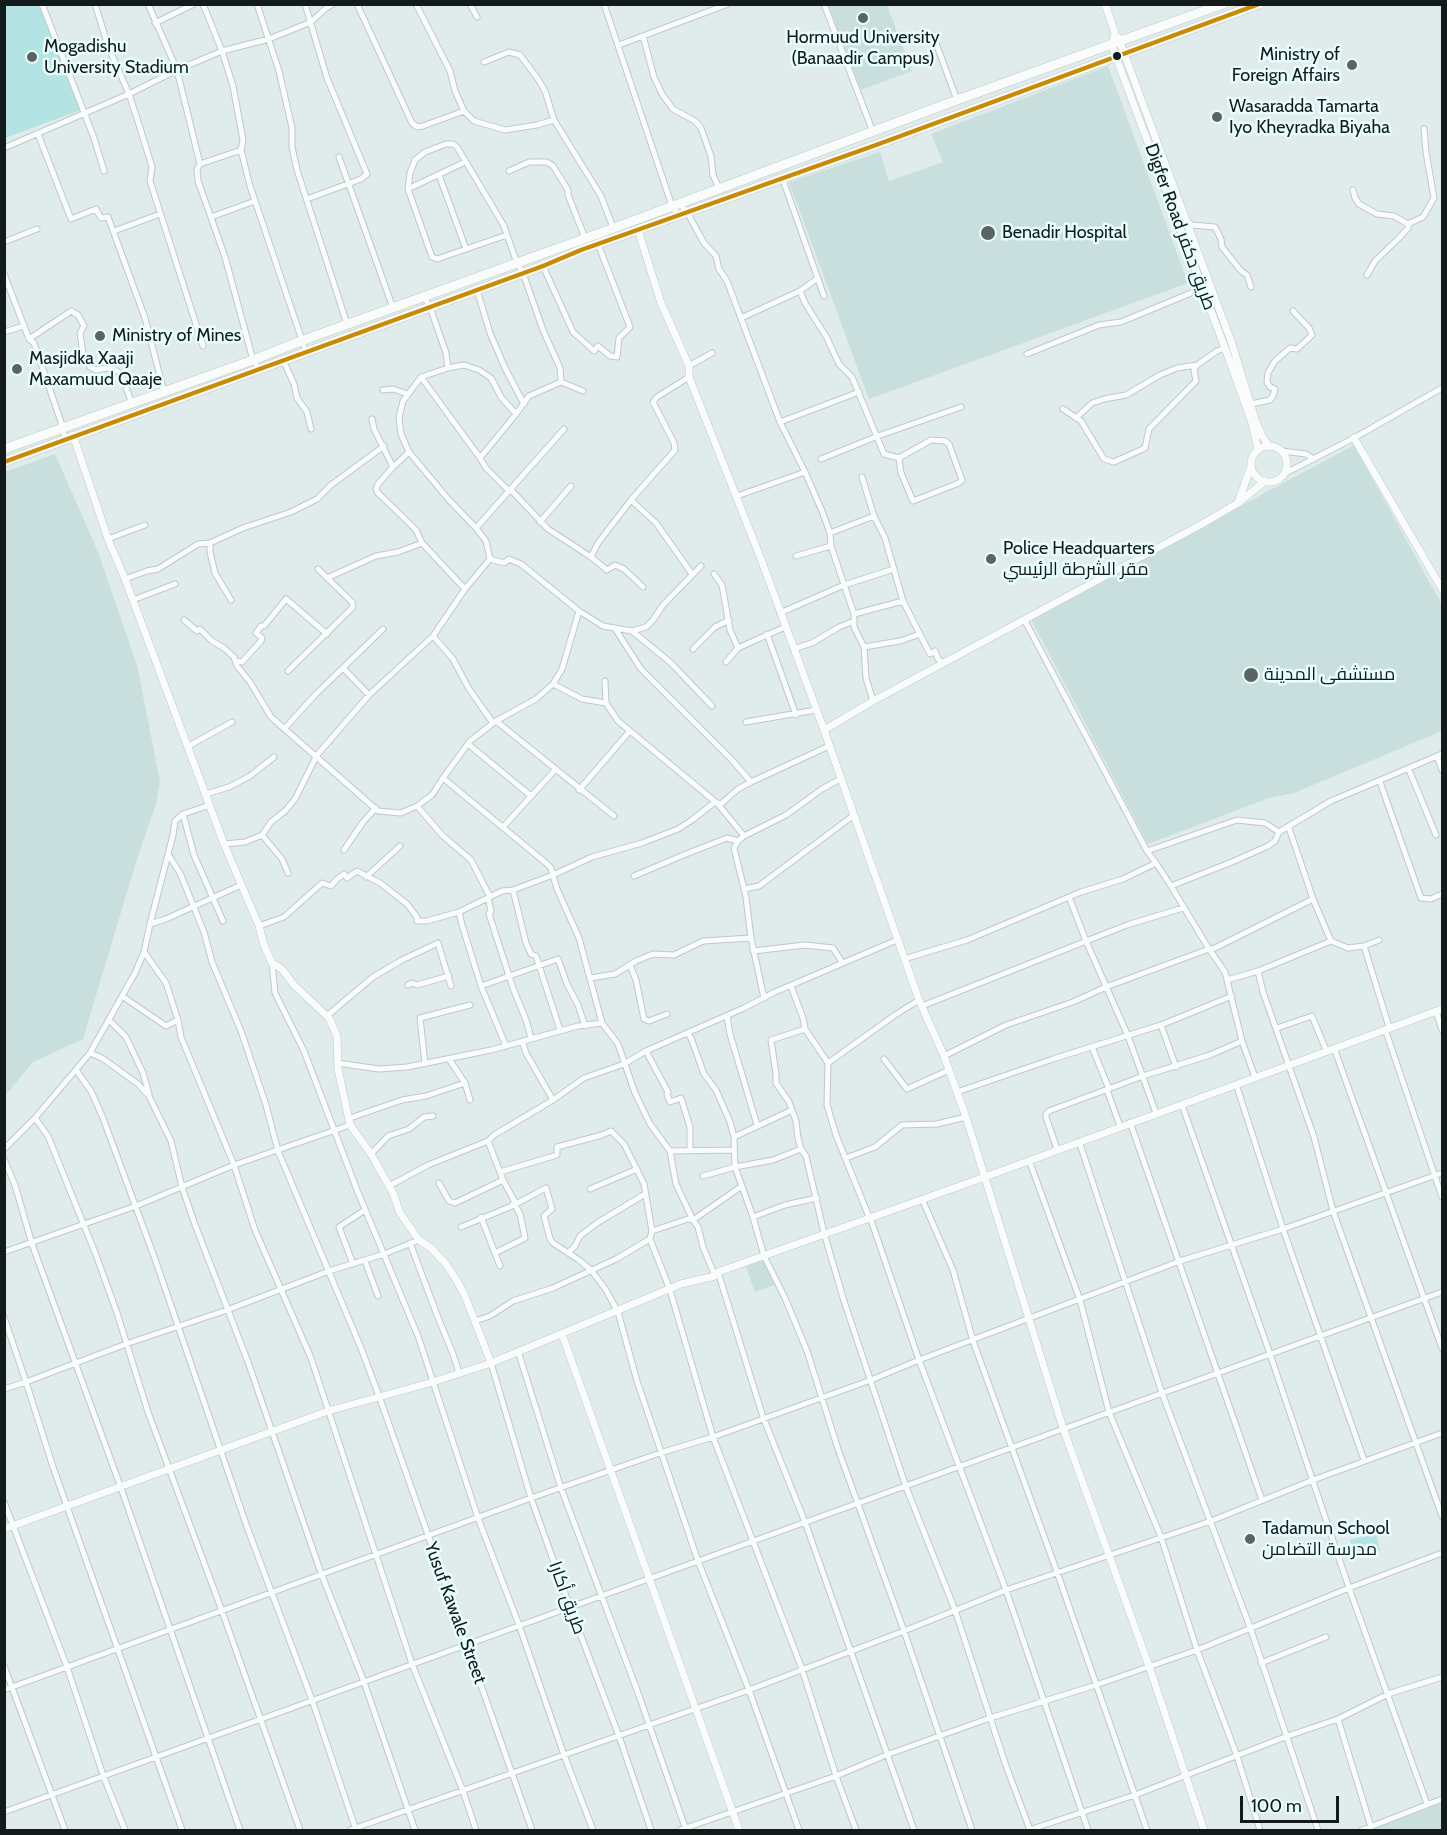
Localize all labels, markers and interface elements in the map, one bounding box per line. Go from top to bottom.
marker: Hormuud University (Banaadir Campus) [856,11,870,25]
place label: Hormuud University (Banaadir Campus) [786,27,940,70]
place label: Mogadishu University Stadium [44,36,189,78]
place label: Ministry of Foreign Affairs [1232,44,1340,86]
marker: Mogadishu University Stadium [25,50,39,64]
unlabelled marker [1111,50,1123,62]
marker: Ministry of Foreign Affairs [1345,58,1359,72]
place label: Wasaradda Tamarta Iyo Kheyradka Biyaha [1229,96,1390,138]
marker: Wasaradda Tamarta Iyo Kheyradka Biyaha [1210,110,1224,124]
street label: Digfer Road طريق دكفر [1140,141,1220,313]
place label: Benadir Hospital [1002,222,1127,244]
marker: Benadir Hospital [979,224,997,242]
place label: Ministry of Mines [112,325,241,347]
marker: Ministry of Mines [93,329,107,343]
place label: Masjidka Xaaji Maxamuud Qaaje [29,348,162,391]
marker: Masjidka Xaaji Maxamuud Qaaje [10,362,24,376]
place label: Police Headquarters مقر الشرطة الرئيسي [1003,538,1155,580]
marker: Police Headquarters مقر الشرطة الرئيسي [984,552,998,566]
place label: مستشفى المدينة [1264,664,1395,686]
marker: مستشفى المدينة [1242,666,1260,684]
place label: Tadamun School مدرسة التضامن [1262,1518,1390,1561]
marker: Tadamun School مدرسة التضامن [1243,1532,1257,1546]
street label: Yusuf Kawale Street [419,1539,491,1687]
street label: طريق أكارا [544,1559,590,1637]
scale bar [1243,1784,1342,1822]
text: 100 m [1251,1795,1302,1817]

